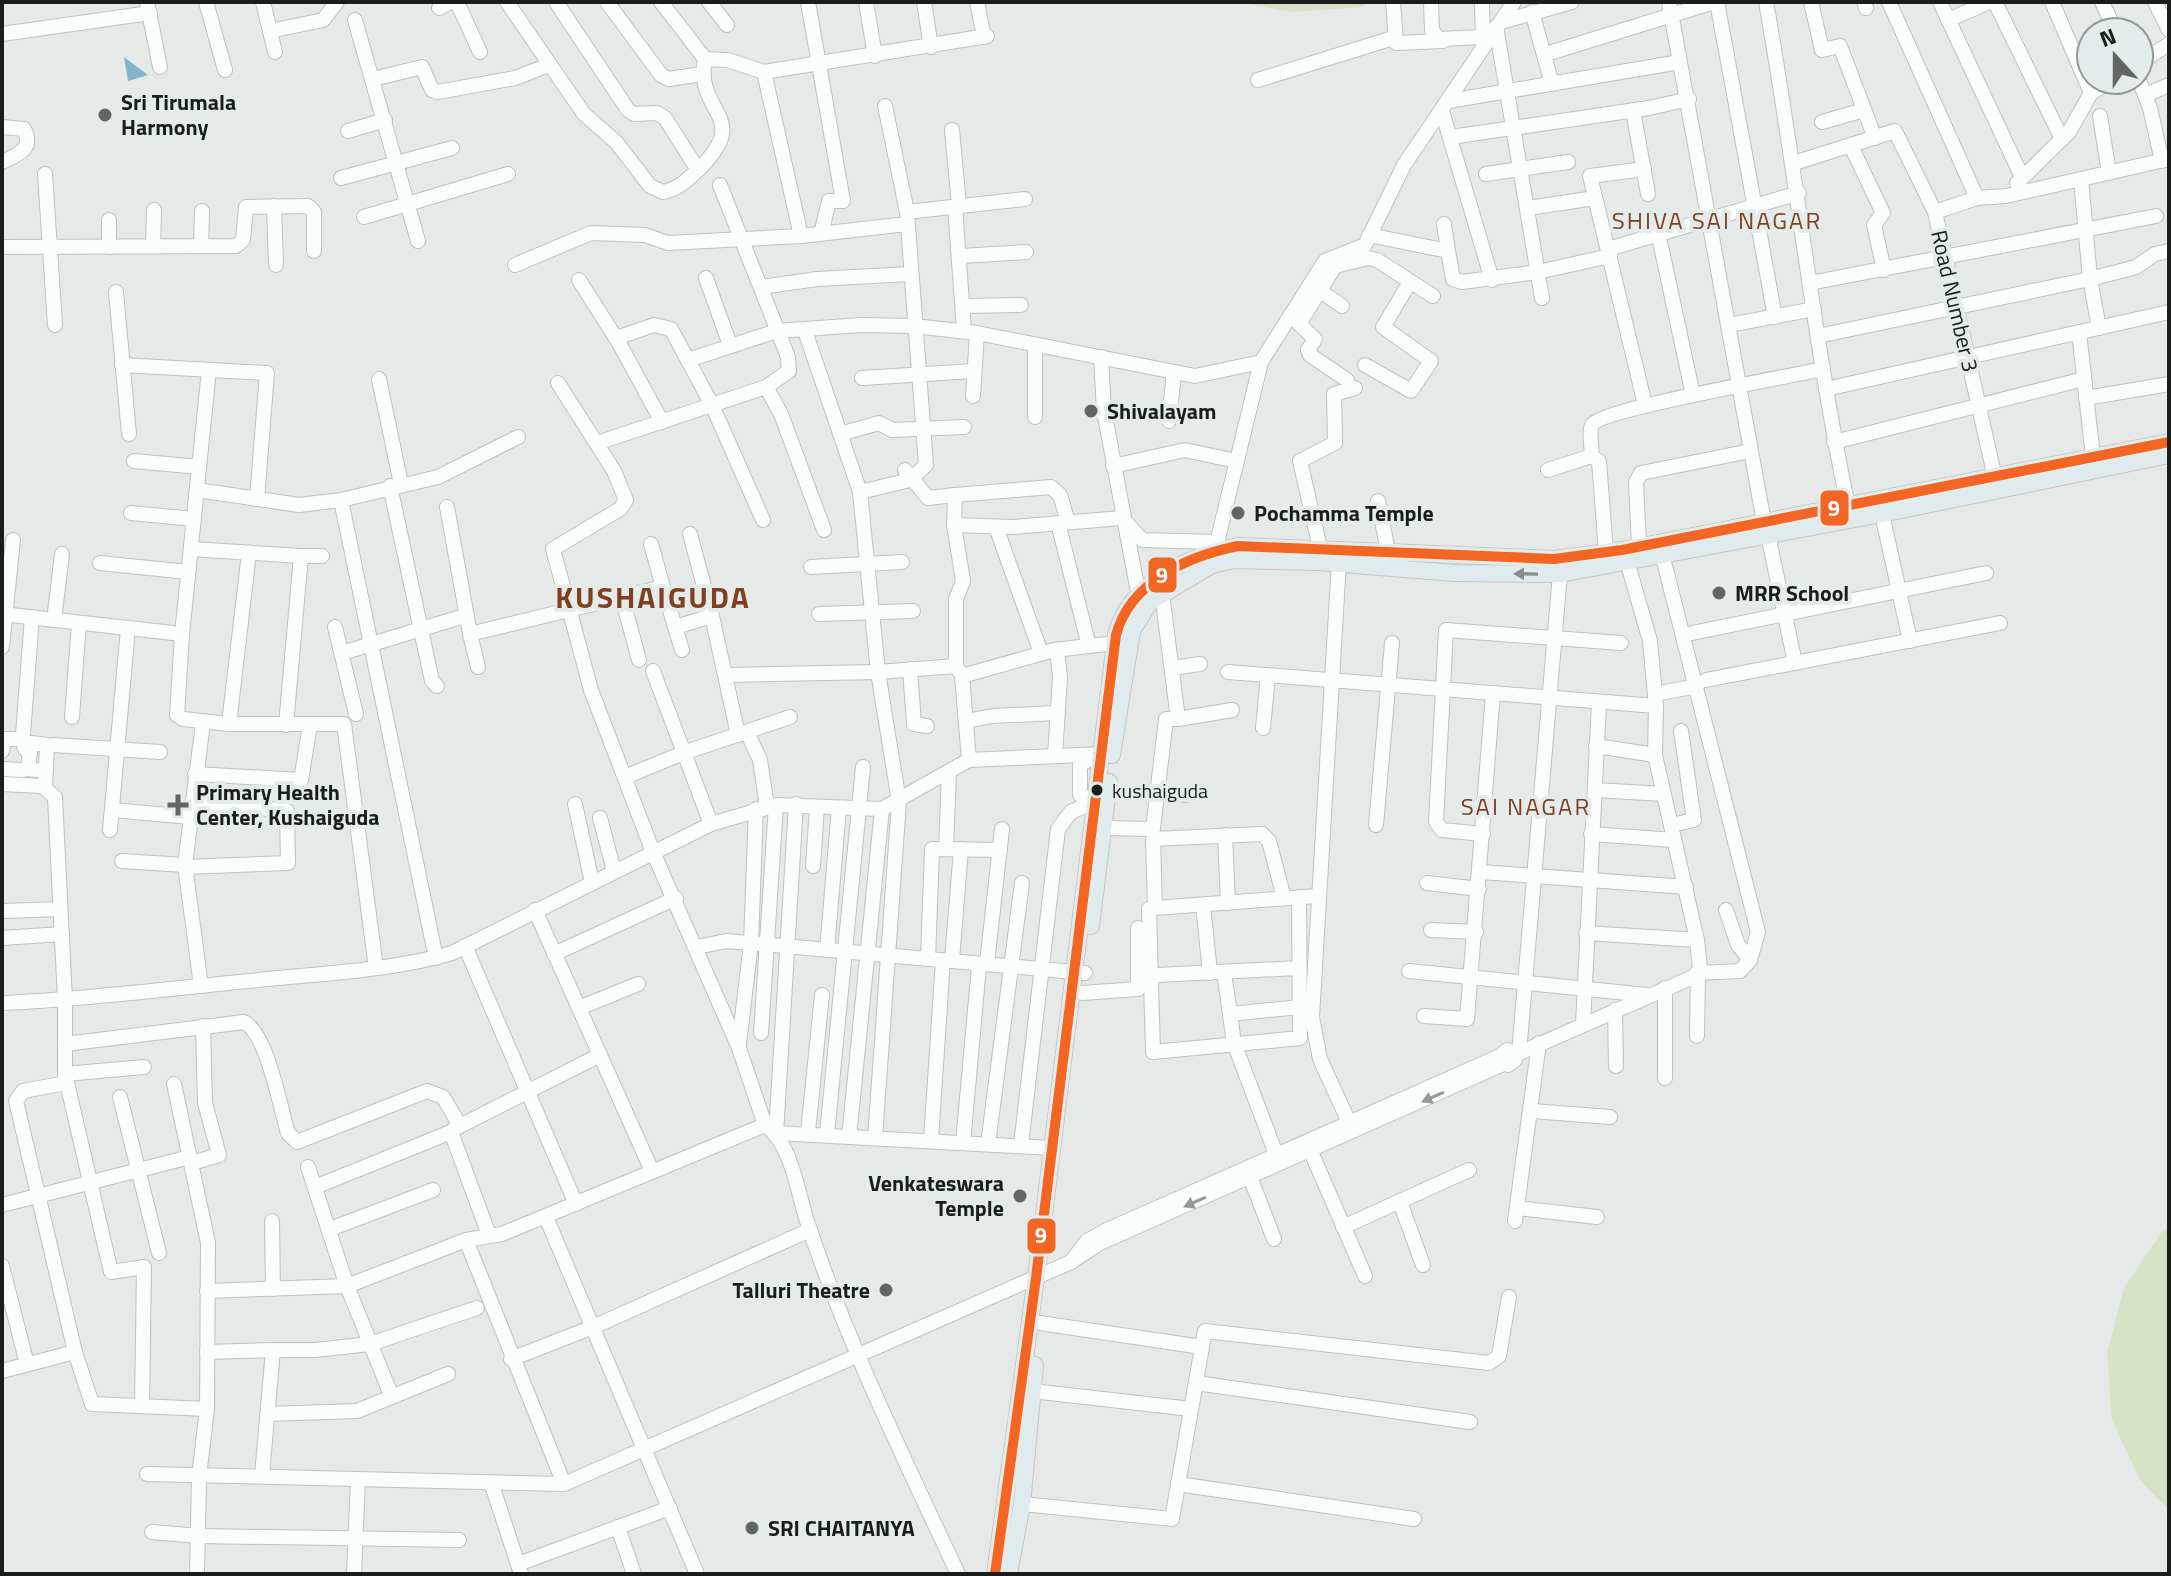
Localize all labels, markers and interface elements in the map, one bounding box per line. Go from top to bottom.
north arrow [2075,16,2155,96]
text: N [2095,19,2121,56]
place label: Sri Tirumala Harmony [121,85,236,144]
marker: Sri Tirumala Harmony [96,106,114,124]
district label: SHIVA SAI NAGAR [1612,202,1822,238]
street label: Road Number 3 [1922,227,1988,375]
place label: Shivalayam [1107,394,1216,428]
marker: Shivalayam [1082,402,1100,420]
line badge: 9 [1819,489,1850,527]
text: 9 [1828,491,1840,525]
place label: Pochamma Temple [1254,496,1434,530]
marker: Pochamma Temple [1229,504,1247,522]
line badge: 9 [1147,556,1178,594]
text: 9 [1156,558,1168,592]
one-way arrow [1513,568,1538,580]
district label: KUSHAIGUDA [555,574,751,620]
place label: MRR School [1735,576,1849,610]
marker: MRR School [1710,584,1728,602]
place label: Primary Health Center, Kushaiguda [196,775,380,834]
place label: kushaiguda [1112,775,1208,806]
marker: kushaiguda [1089,782,1105,798]
district label: SAI NAGAR [1461,788,1591,824]
marker: Primary Health Center, Kushaiguda [167,794,189,816]
one-way arrow [1421,1090,1445,1103]
place label: Venkateswara Temple [868,1166,1004,1225]
marker: Venkateswara Temple [1011,1187,1029,1205]
one-way arrow [1183,1195,1207,1208]
line badge: 9 [1026,1217,1057,1255]
text: 9 [1035,1218,1047,1252]
place label: Talluri Theatre [732,1273,870,1307]
marker: Talluri Theatre [877,1281,895,1299]
place label: SRI CHAITANYA [768,1511,915,1545]
marker: SRI CHAITANYA [743,1519,761,1537]

